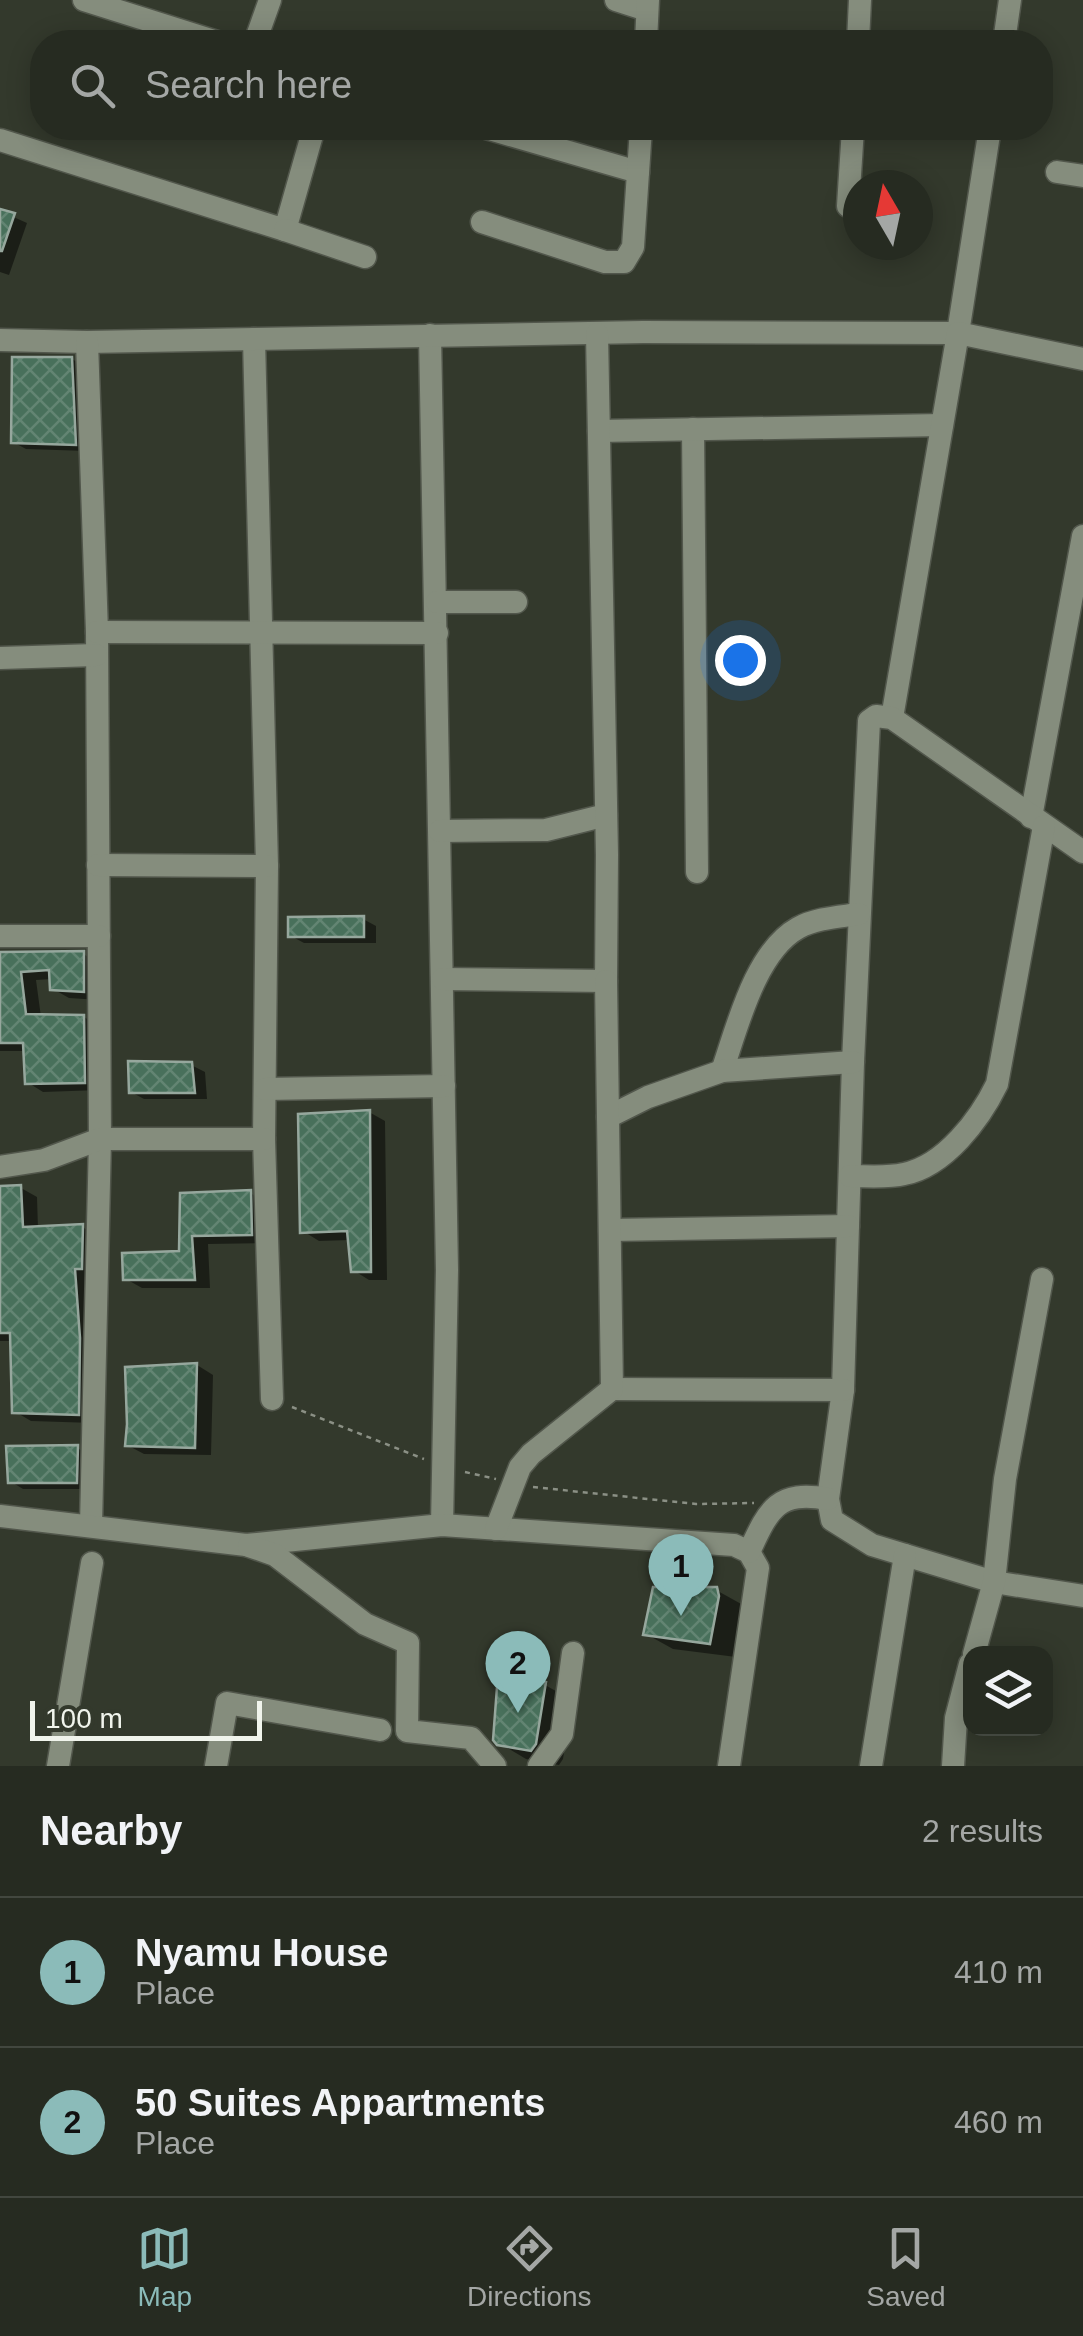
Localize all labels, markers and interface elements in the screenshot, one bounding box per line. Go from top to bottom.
search box [30,30,1053,140]
icon: search [65,58,120,113]
text: Search here [145,64,352,106]
north arrow [843,170,933,260]
your location [715,635,766,686]
pin: 1 [648,1534,714,1616]
pin: 2 [486,1630,550,1713]
map controls [963,1646,1053,1736]
button: layers [963,1646,1053,1736]
scale bar [30,1696,262,1740]
text: 100 m [45,1703,123,1734]
text: Nearby [40,1807,182,1854]
text: 2 results [922,1813,1043,1849]
text: Nyamu House [135,1932,388,1974]
text: 1 [64,1954,81,1990]
text: 410 m [954,1954,1043,1990]
text: Place [135,1975,215,2011]
text: 50 Suites Appartments [135,2082,545,2124]
text: 2 [64,2104,81,2140]
text: 460 m [954,2104,1043,2140]
text: Place [135,2125,215,2161]
tab: Map [137,2221,192,2313]
tab: Directions [467,2221,592,2313]
tab: Saved [866,2221,946,2313]

